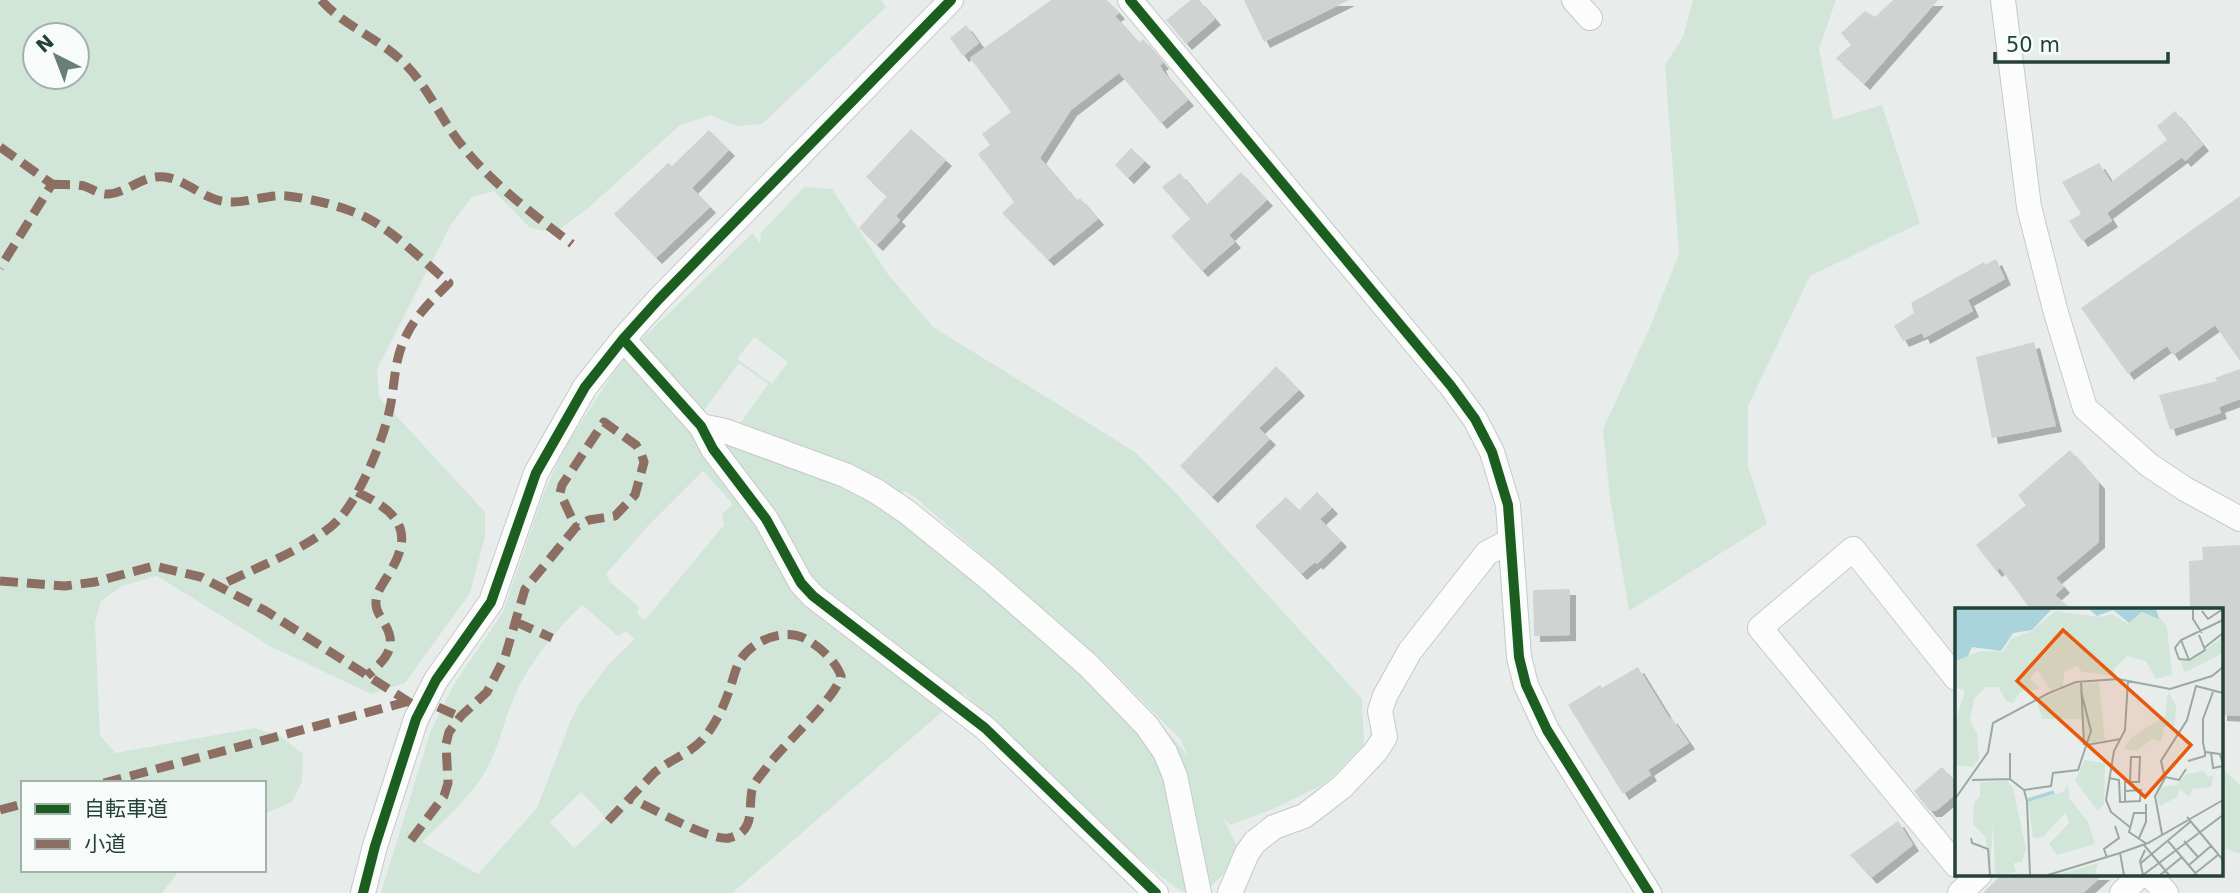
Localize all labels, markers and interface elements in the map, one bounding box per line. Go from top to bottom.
north arrow [21,21,91,91]
scale bar [1995,21,2168,65]
text: N [31,30,58,57]
text: 50 m [2006,33,2060,57]
inset map [1955,608,2222,876]
legend [21,781,266,872]
text: 自転車道 [84,797,168,821]
text: 小道 [84,832,126,856]

